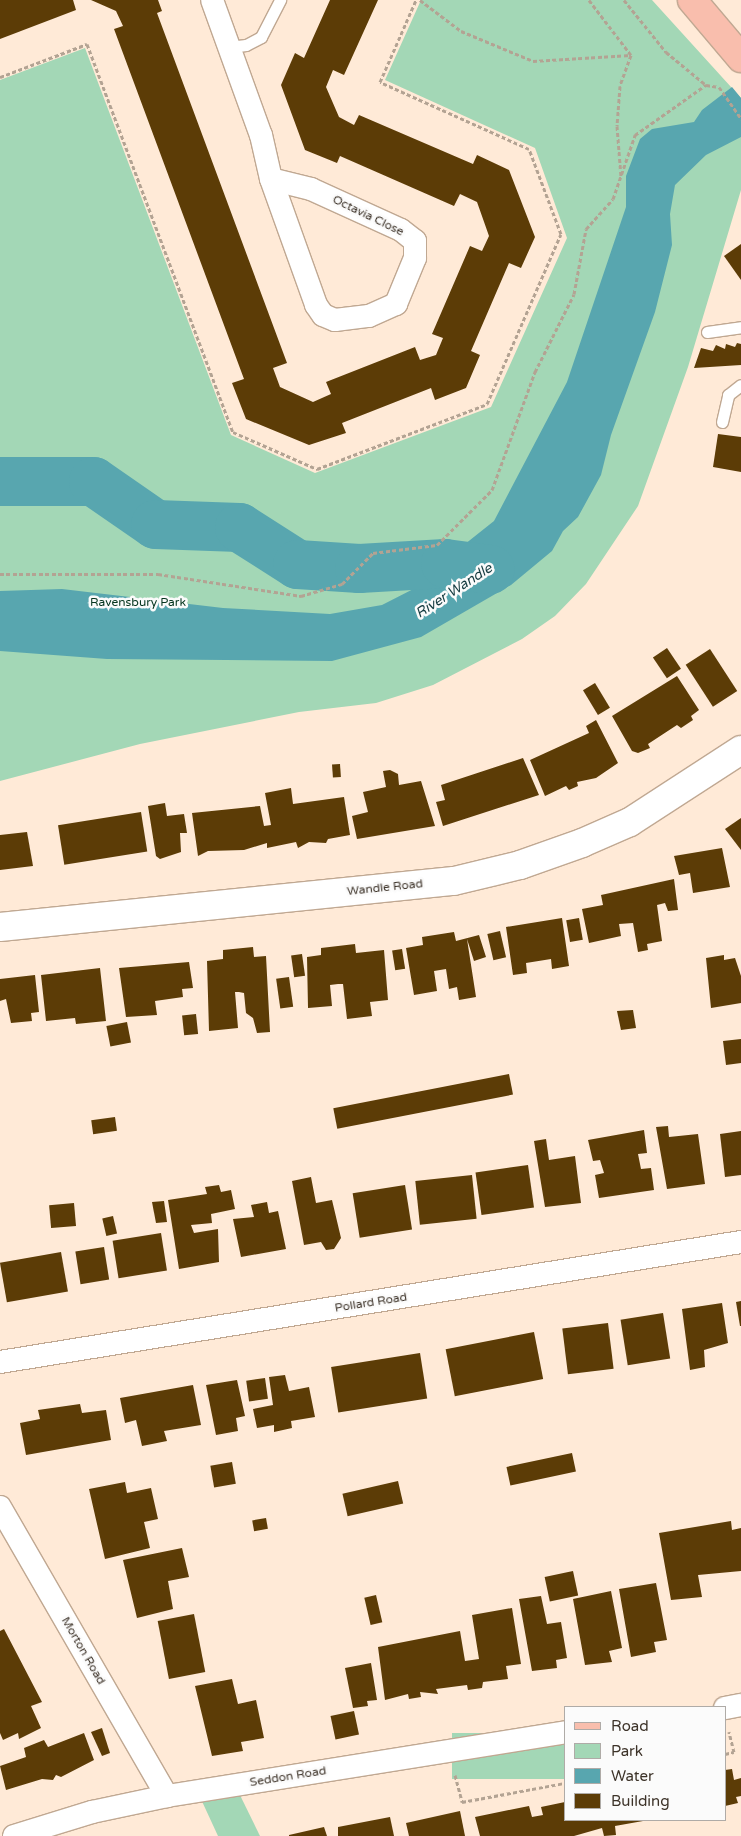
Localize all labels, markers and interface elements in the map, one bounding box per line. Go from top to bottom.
street label: Octavia Close [330,193,406,239]
water label: River Wandle [413,560,495,622]
park label: Ravensbury Park [90,596,186,610]
street label: Wandle Road [346,877,424,899]
street label: Pollard Road [334,1290,408,1316]
street label: Morton Road [58,1615,108,1687]
legend [564,1706,726,1821]
text: Road [611,1717,649,1735]
text: Park [611,1742,643,1760]
street label: Seddon Road [249,1764,327,1790]
text: Water [611,1767,654,1785]
text: Building [611,1792,670,1810]

